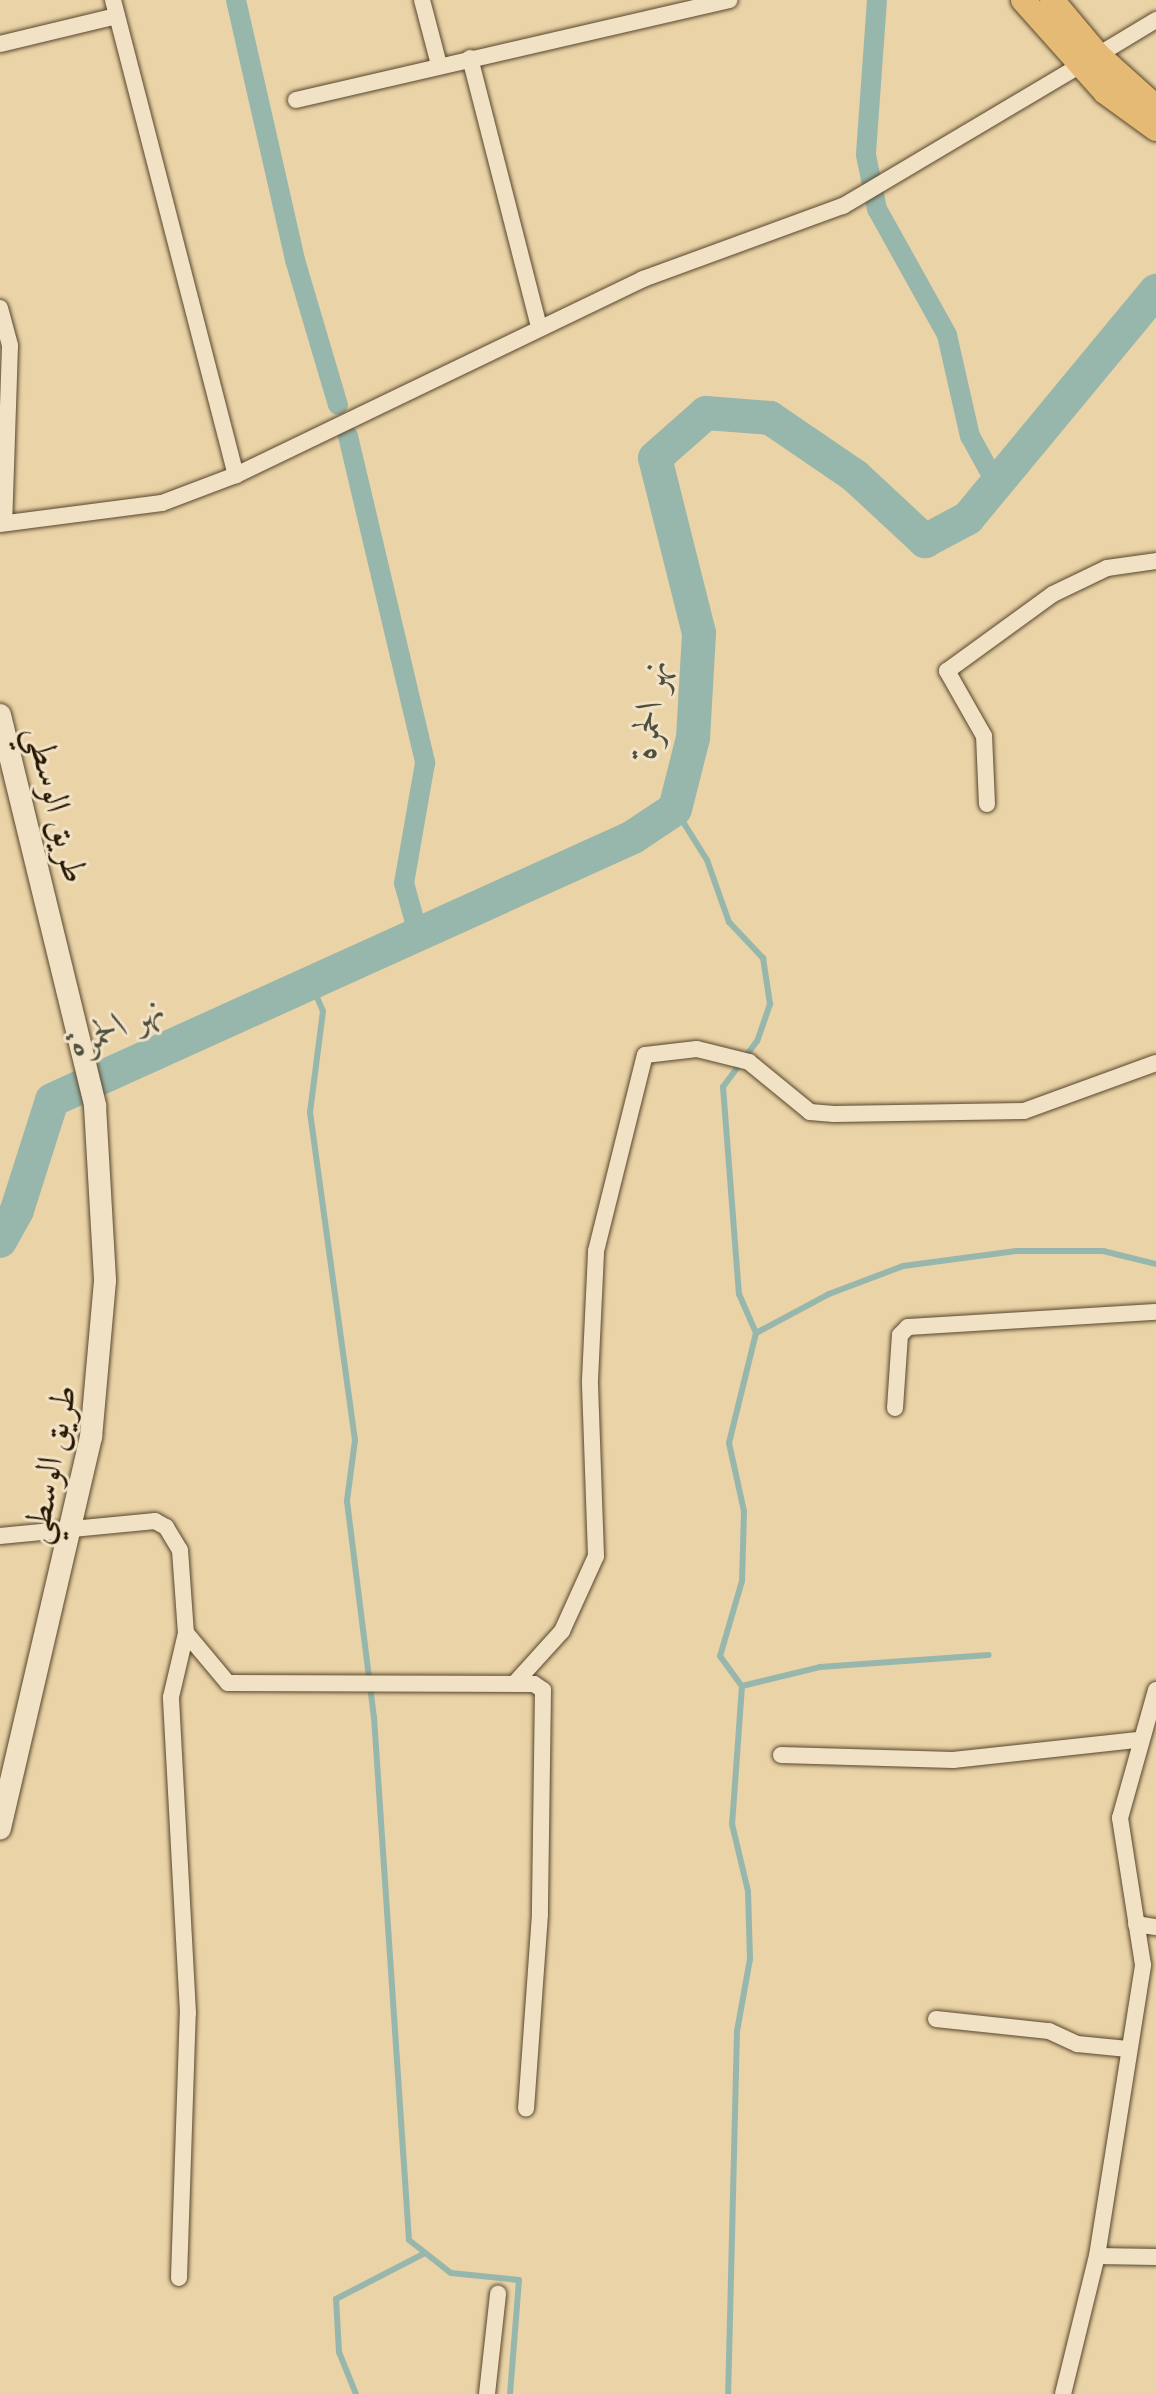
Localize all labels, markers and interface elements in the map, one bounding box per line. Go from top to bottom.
water label: نهر الحمرة [619,656,677,762]
street label: طريق الوسطي [18,721,98,887]
water label: نهر الحمرة [61,984,171,1066]
street label: طريق الوسطي [12,1381,86,1547]

